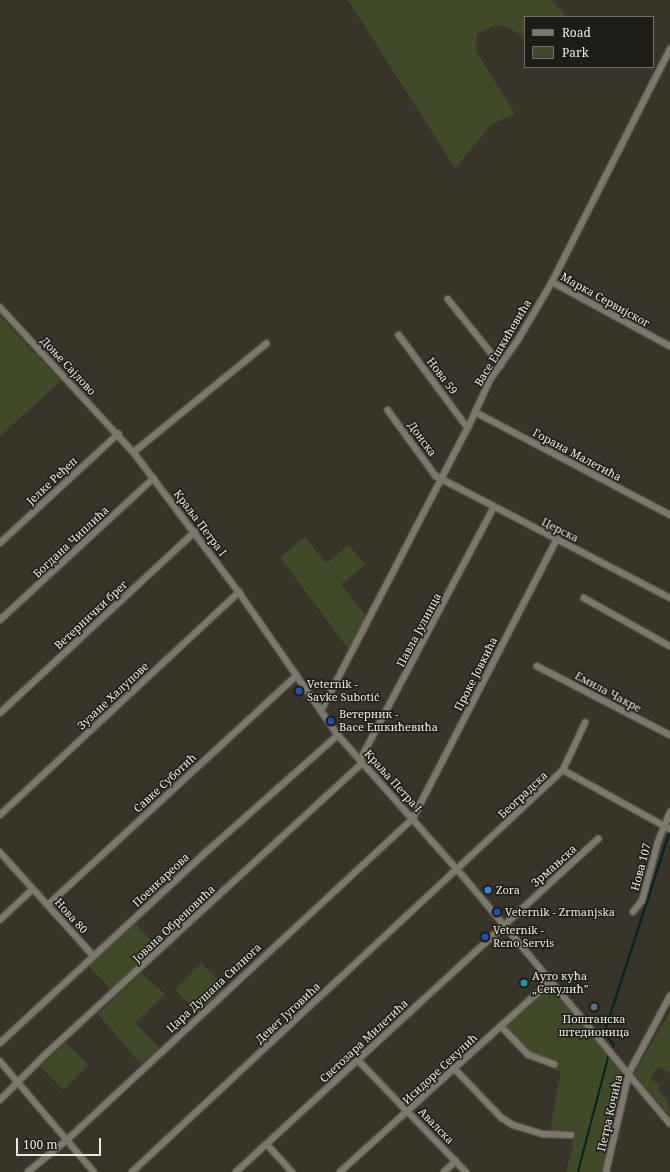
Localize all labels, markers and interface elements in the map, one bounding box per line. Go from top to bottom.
legend [524,16,654,68]
text: Road [562,24,591,41]
text: Park [562,44,589,61]
street label: Марка Сервијског [558,270,652,330]
street label: Васе Ешкићевића [472,297,534,389]
street label: Доње Сајлово [38,334,98,398]
street label: Нова 59 [424,355,460,397]
street label: Донска [405,419,439,459]
street label: Горана Малетића [530,426,624,484]
street label: Јелке Ређеп [24,454,80,508]
street label: Краља Петра I [171,487,229,559]
street label: Богдана Чиплића [30,503,112,581]
street label: Церска [539,515,581,545]
street label: Ветернички брег [52,578,130,652]
street label: Павла Јулинца [394,591,444,669]
street label: Проке Јовкића [452,635,500,713]
street label: Зузане Халупове [75,660,151,732]
street label: Емила Чакре [573,669,643,715]
place label: Veternik - Savke Subotić [307,678,379,704]
marker: Veternik - Savke Subotić [294,686,304,696]
place label: Ветерник - Васе Ешкићевића [339,708,438,734]
marker: Ветерник - Васе Ешкићевића [326,716,336,726]
street label: Краља Петра I [362,747,424,815]
street label: Савке Суботић [131,751,199,815]
street label: Београдска [496,769,550,821]
street label: Зрмањска [529,842,579,890]
street label: Нова 107 [628,842,654,892]
street label: Поенкареова [130,850,192,910]
street label: Јована Обреновића [130,883,218,965]
place label: Zora [496,883,520,897]
marker: Zora [483,885,493,895]
street label: Нова 80 [52,896,90,936]
place label: Veternik - Zrmanjska [505,905,615,919]
marker: Veternik - Zrmanjska [492,907,502,917]
place label: Veternik - Reno Servis [493,924,554,950]
marker: Veternik - Reno Servis [480,932,490,942]
street label: Цара Душана Силнога [164,941,264,1035]
place label: Ауто кућа „Секулић” [532,970,589,996]
marker: Ауто кућа „Секулић” [519,978,529,988]
street label: Девет Југовића [253,980,323,1046]
street label: Светозара Милетића [317,997,411,1085]
marker: Поштанска штедионица [589,1002,599,1012]
place label: Поштанска штедионица [559,1013,629,1039]
street label: Исидоре Секулић [400,1031,480,1107]
street label: Петра Кочића [595,1073,625,1153]
street label: Авалска [416,1105,456,1147]
scale bar [18,1130,103,1156]
text: 100 m [23,1136,58,1153]

